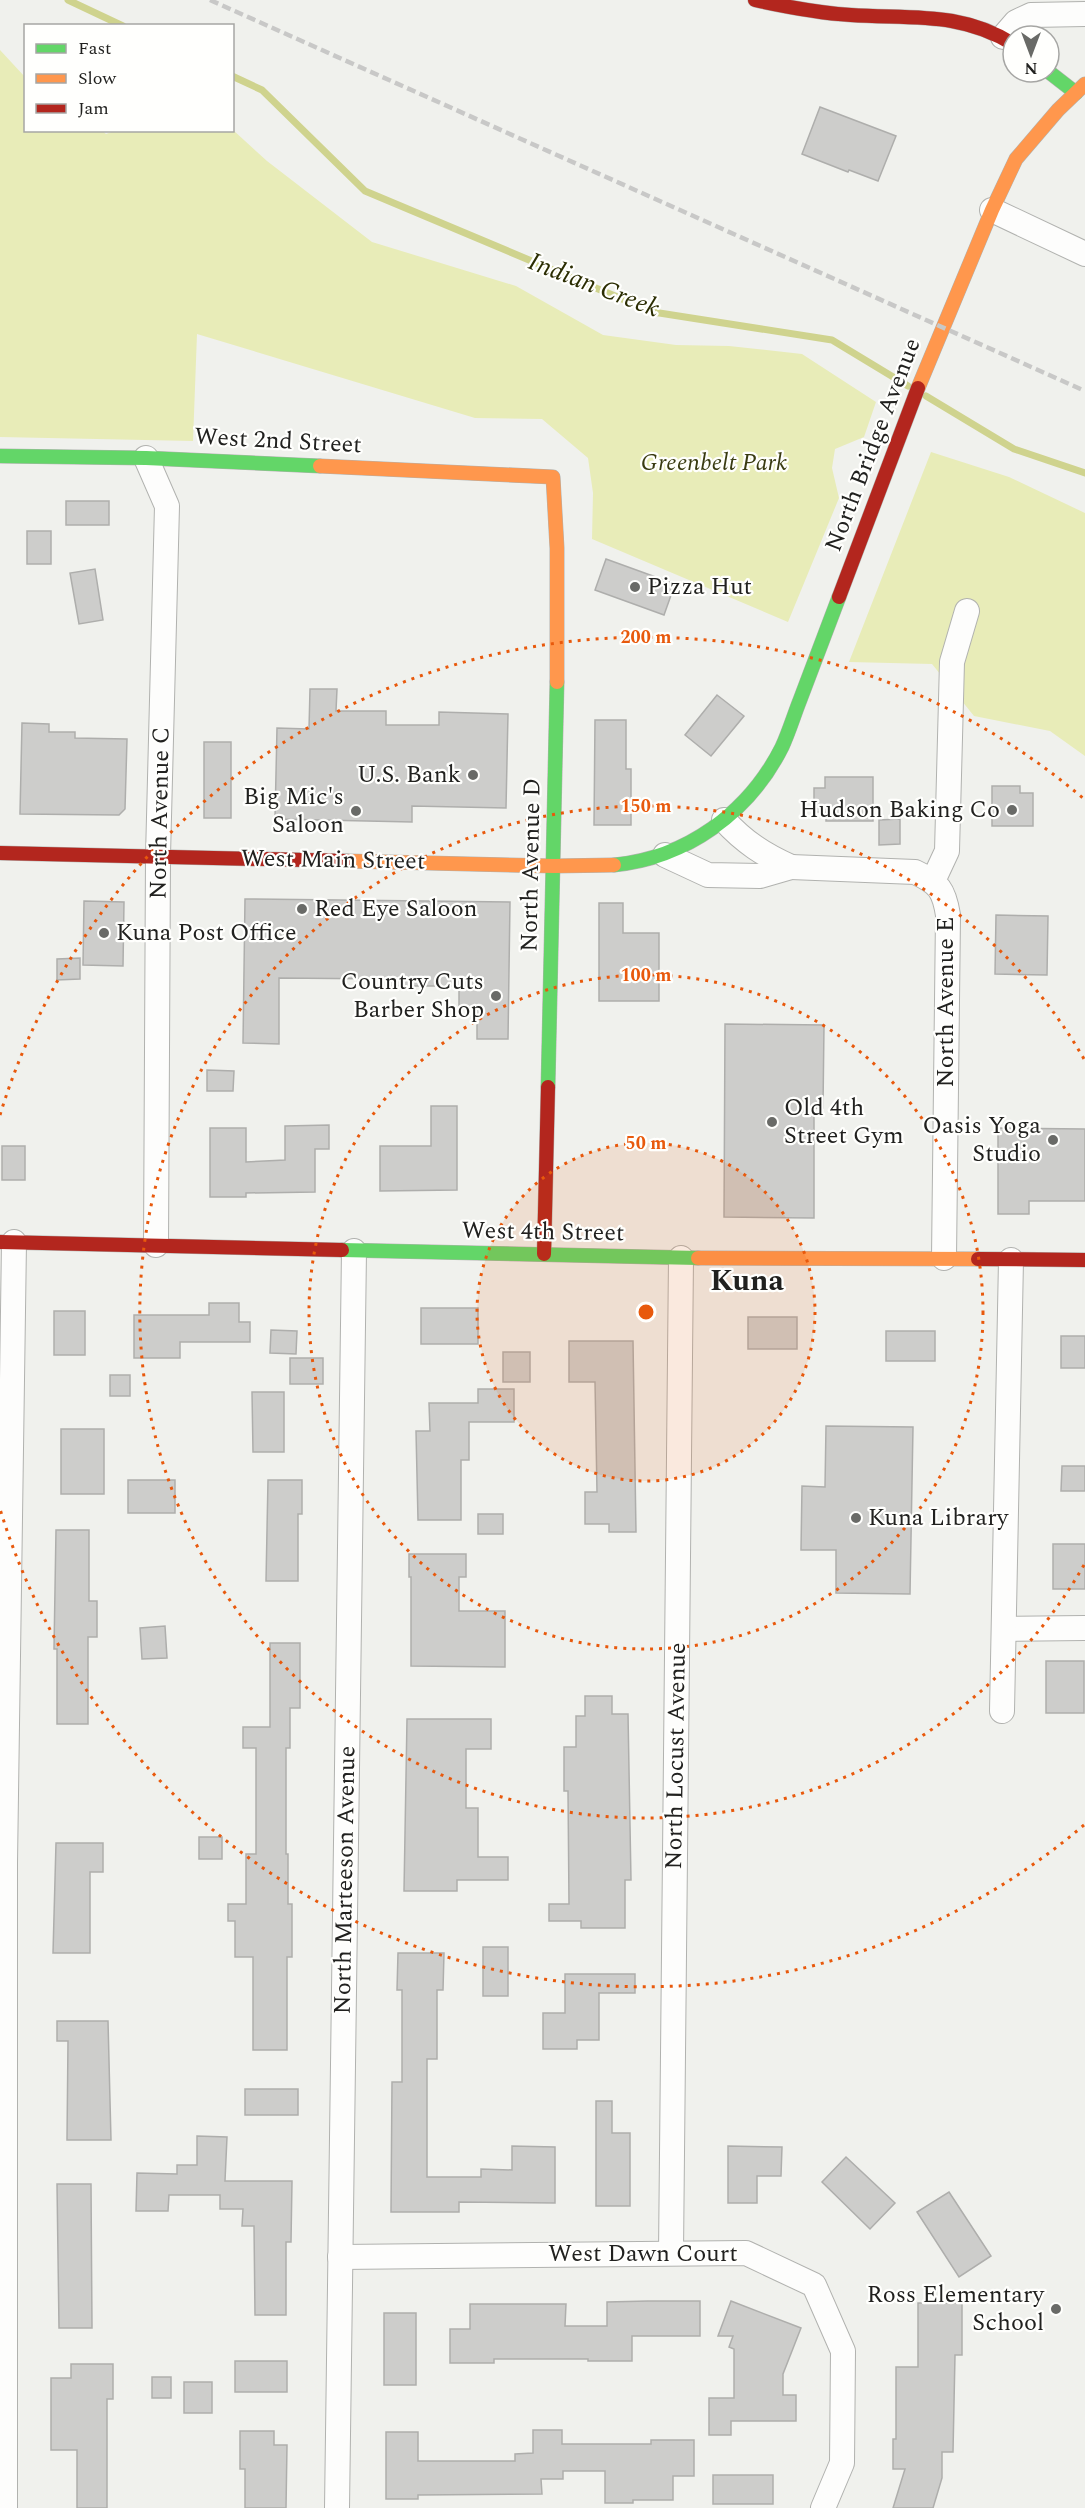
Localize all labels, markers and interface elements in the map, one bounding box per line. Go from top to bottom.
legend [24,24,234,132]
north arrow [1001,24,1061,84]
text: Fast [78,35,111,62]
text: N [1024,56,1038,80]
text: Slow [78,65,117,92]
text: Jam [78,95,109,122]
water label: Indian Creek [522,242,666,328]
street label: North Bridge Avenue [816,333,930,557]
street label: West 2nd Street [193,419,363,463]
park label: Greenbelt Park [641,445,787,481]
place label: Pizza Hut [647,569,752,605]
marker: Pizza Hut [628,580,642,594]
text: 200 m [620,624,672,651]
street label: North Avenue C [140,726,180,900]
place label: U.S. Bank [357,757,461,793]
marker: U.S. Bank [466,768,480,782]
street label: North Avenue D [511,778,551,952]
place label: Big Mic's Saloon [243,779,344,843]
place label: Hudson Baking Co [799,792,1000,828]
text: 150 m [620,793,672,820]
marker: Hudson Baking Co [1005,803,1019,817]
marker: Big Mic's Saloon [349,804,363,818]
street label: West Main Street [240,840,426,880]
place label: Red Eye Saloon [314,891,478,927]
marker: Red Eye Saloon [295,902,309,916]
place label: Kuna Post Office [116,915,297,951]
street label: North Avenue E [928,917,964,1088]
marker: Kuna Post Office [97,926,111,940]
text: 100 m [620,962,672,989]
place label: Country Cuts Barber Shop [341,964,484,1028]
marker: Country Cuts Barber Shop [489,989,503,1003]
place label: Old 4th Street Gym [784,1090,904,1154]
place label: Oasis Yoga Studio [923,1108,1041,1172]
marker: Old 4th Street Gym [765,1115,779,1129]
text: 50 m [626,1130,666,1157]
marker: Oasis Yoga Studio [1046,1133,1060,1147]
street label: West 4th Street [461,1213,625,1251]
district label: Kuna [710,1258,785,1304]
centre of rings [636,1302,656,1322]
place label: Kuna Library [868,1500,1010,1536]
marker: Kuna Library [849,1511,863,1525]
street label: North Locust Avenue [656,1642,696,1870]
street label: North Marteeson Avenue [325,1745,365,2015]
street label: West Dawn Court [548,2236,738,2272]
place label: Ross Elementary School [867,2277,1045,2341]
marker: Ross Elementary School [1049,2302,1063,2316]

